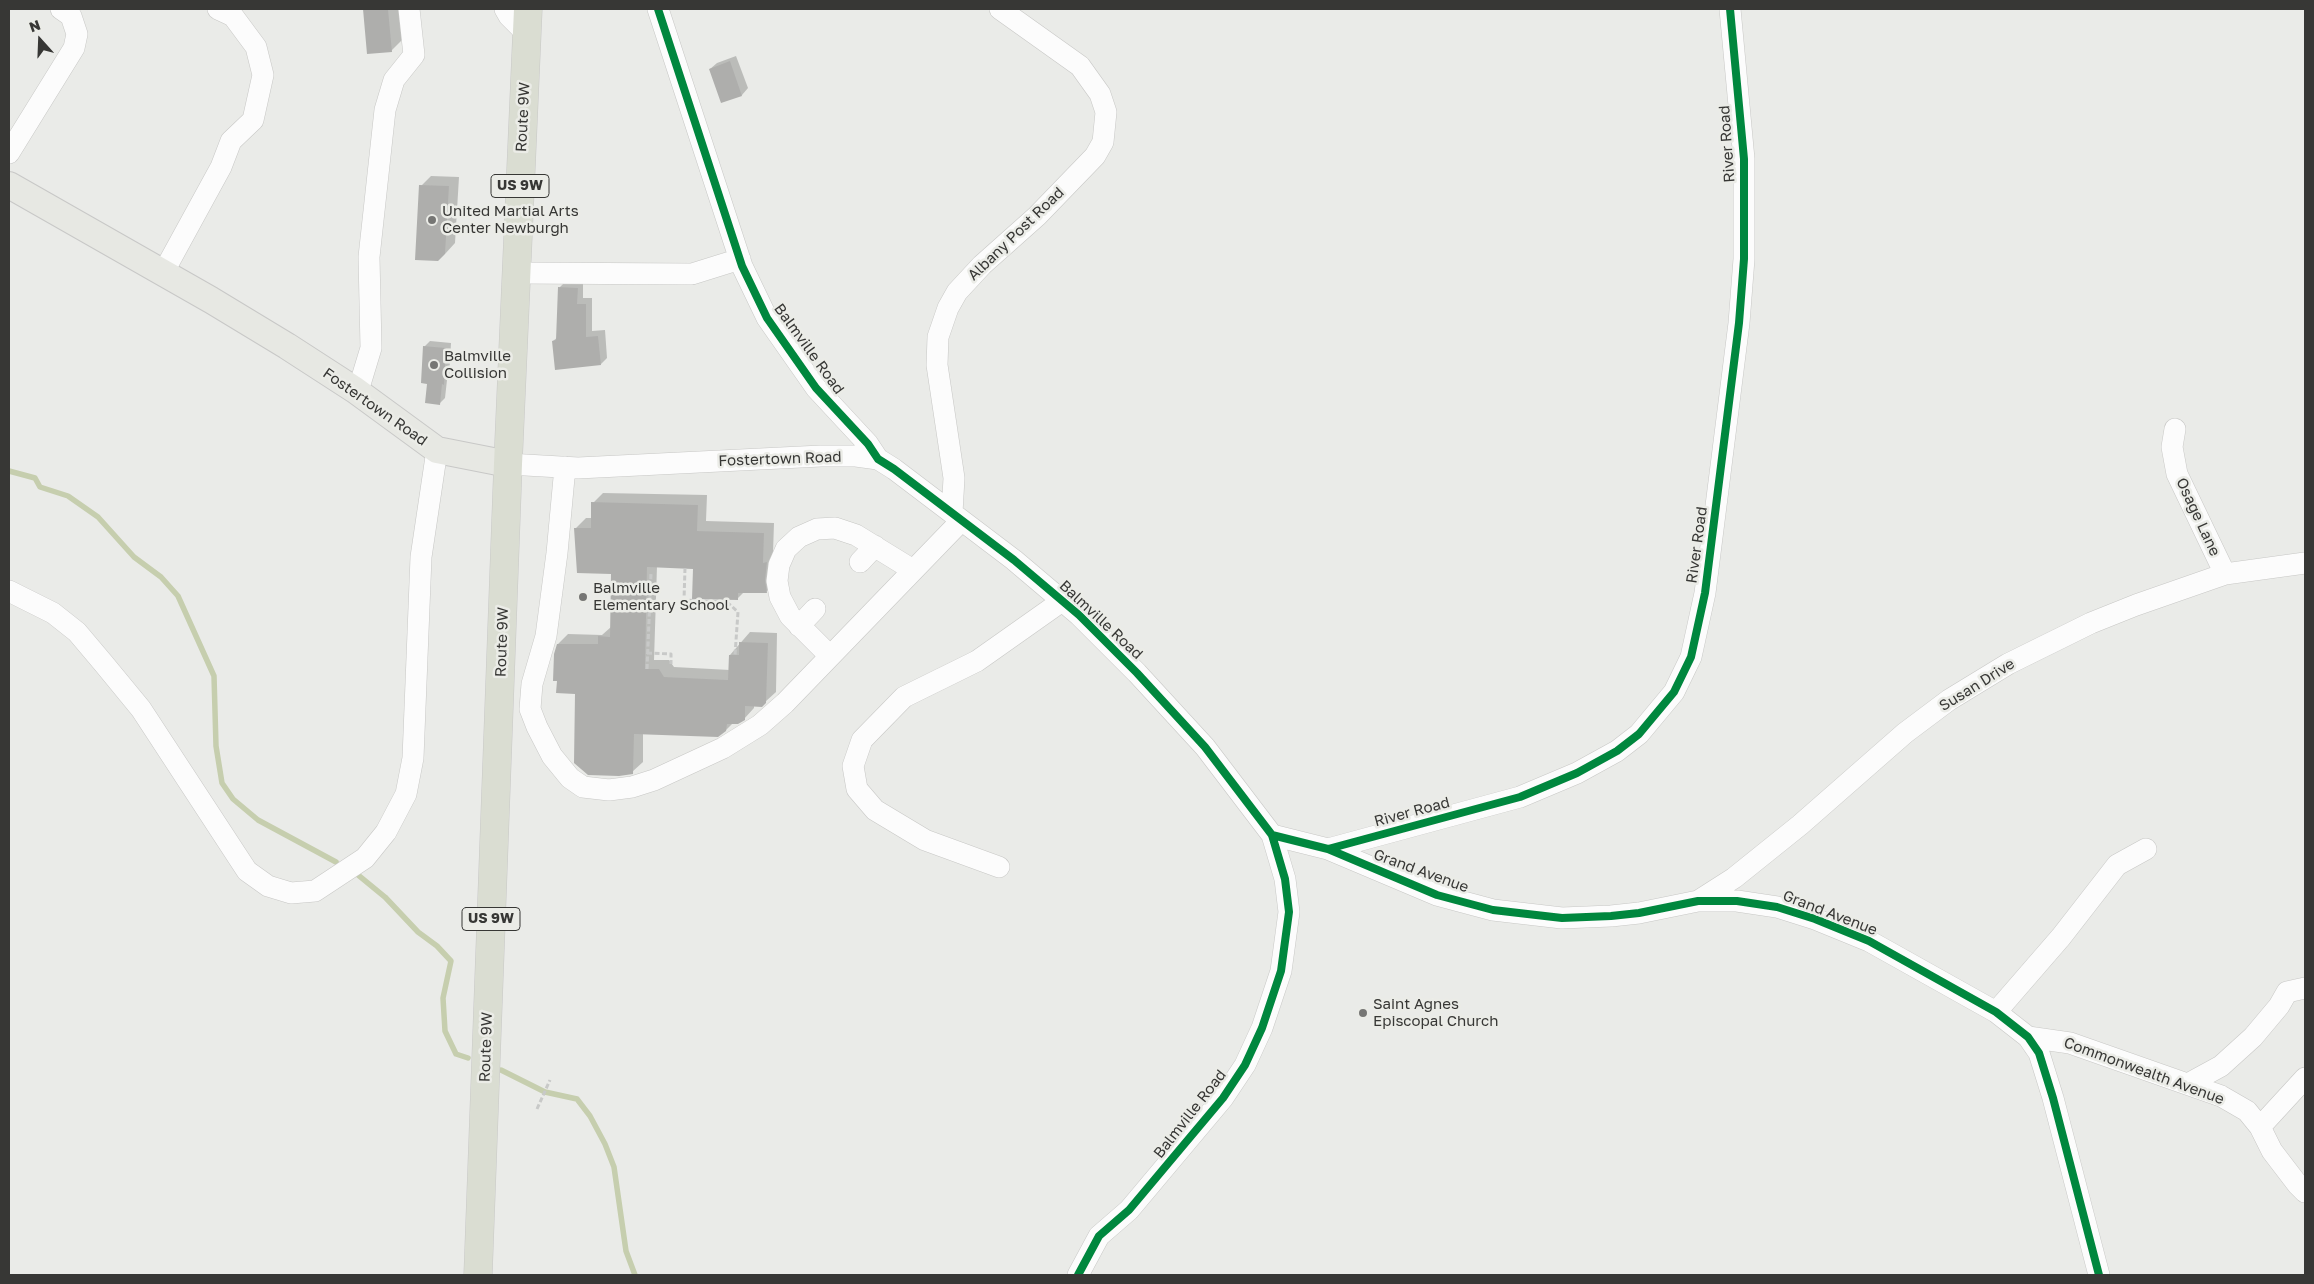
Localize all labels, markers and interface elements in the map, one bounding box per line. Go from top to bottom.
north arrow [15,15,65,65]
text: N [27,16,43,35]
street label: Route 9W [512,82,534,152]
street label: River Road [1715,105,1739,183]
road number: US 9W [491,175,549,198]
street label: Albany Post Road [964,184,1068,284]
place label: United Martial Arts Center Newburgh [442,202,579,237]
marker: United Martial Arts Center Newburgh [426,214,438,226]
street label: Balmville Road [770,300,848,398]
place label: Balmville Collision [444,347,511,382]
marker: Balmville Collision [428,359,440,371]
street label: Fostertown Road [319,364,431,450]
street label: Fostertown Road [718,448,842,470]
street label: Osage Lane [2172,475,2224,559]
street label: River Road [1683,505,1711,585]
street label: Balmville Road [1056,577,1146,663]
place label: Balmville Elementary School [593,579,729,614]
marker: Balmville Elementary School [577,591,589,603]
street label: Route 9W [492,607,512,677]
street label: Susan Drive [1936,655,2018,715]
street label: River Road [1372,793,1452,831]
street label: Grand Avenue [1371,845,1471,897]
street label: Grand Avenue [1780,887,1880,939]
road number: US 9W [462,908,520,931]
place label: Saint Agnes Episcopal Church [1373,995,1498,1030]
marker: Saint Agnes Episcopal Church [1357,1007,1369,1019]
street label: Route 9W [476,1012,496,1082]
street label: Commonwealth Avenue [2061,1034,2227,1108]
street label: Balmville Road [1150,1066,1230,1162]

